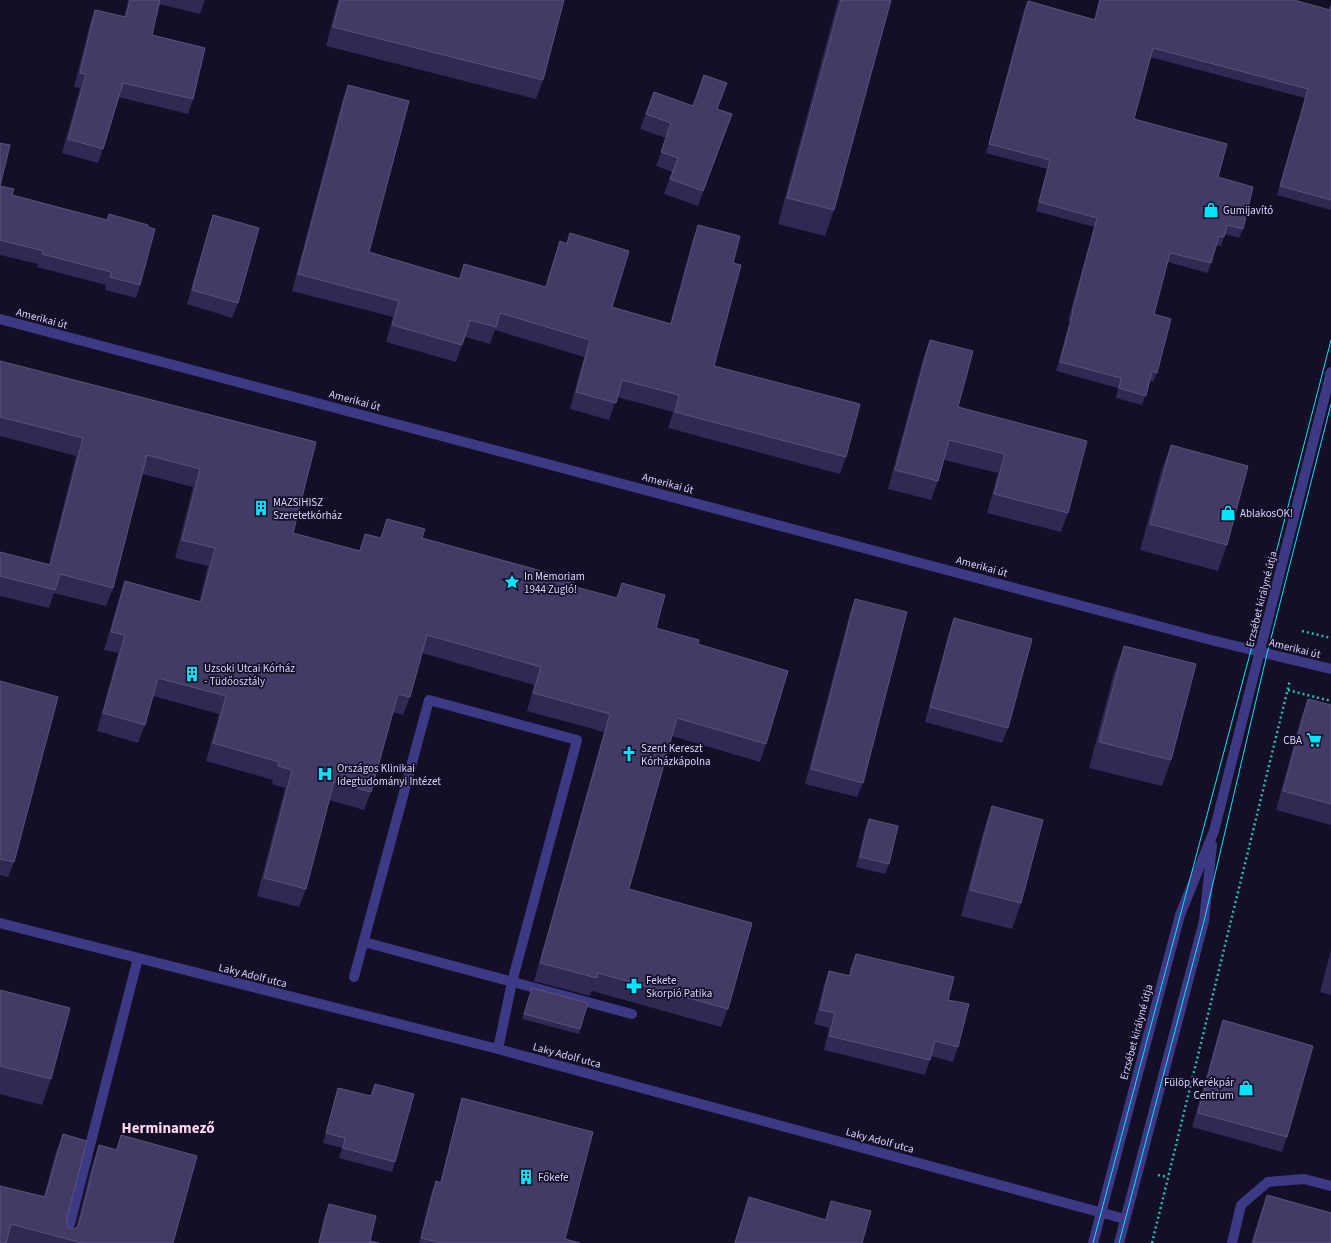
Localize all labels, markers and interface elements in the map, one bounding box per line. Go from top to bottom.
shop icon: Gumijavító [1202,201,1220,219]
place label: Gumijavító [1223,203,1273,218]
street label: Amerikai út [15,304,69,333]
street label: Amerikai út [328,386,382,415]
street label: Amerikai út [641,469,695,498]
place label: MAZSIHISZ Szeretetkórház [273,495,342,523]
building icon: MAZSIHISZ Szeretetkórház [252,499,270,517]
shop icon: AblakosOK! [1219,504,1237,522]
place label: AblakosOK! [1240,506,1293,521]
street label: Erzsébet királyné útja [1242,550,1281,649]
street label: Amerikai út [955,552,1009,581]
place label: In Memoriam 1944 Zugló! [524,569,585,597]
place icon: In Memoriam 1944 Zugló! [503,573,521,591]
street label: Amerikai út [1268,635,1322,662]
place label: Uzsoki Utcai Kórház - Tüdőosztály [204,661,295,689]
building icon: Uzsoki Utcai Kórház - Tüdőosztály [183,665,201,683]
supermarket icon: CBA [1305,731,1323,749]
place label: CBA [1283,733,1302,748]
place label: Szent Kereszt Kórházkápolna [641,741,711,769]
church icon: Szent Kereszt Kórházkápolna [620,745,638,763]
place label: Országos Klinikai Idegtudományi Intézet [337,761,441,789]
hospital icon: Országos Klinikai Idegtudományi Intézet [316,765,334,783]
street label: Laky Adolf utca [217,960,289,991]
place label: Fekete Skorpió Patika [646,973,712,1001]
pharmacy icon: Fekete Skorpió Patika [625,977,643,995]
street label: Erzsébet királyné útja [1116,983,1156,1082]
street label: Laky Adolf utca [531,1039,603,1072]
place label: Fülöp Kerékpár Centrum [1164,1075,1234,1103]
shop icon: Fülöp Kerékpár Centrum [1237,1079,1255,1097]
district label: Herminamező [122,1118,214,1139]
street label: Laky Adolf utca [844,1124,916,1157]
building icon: Főkefe [517,1168,535,1186]
place label: Főkefe [538,1170,569,1185]

